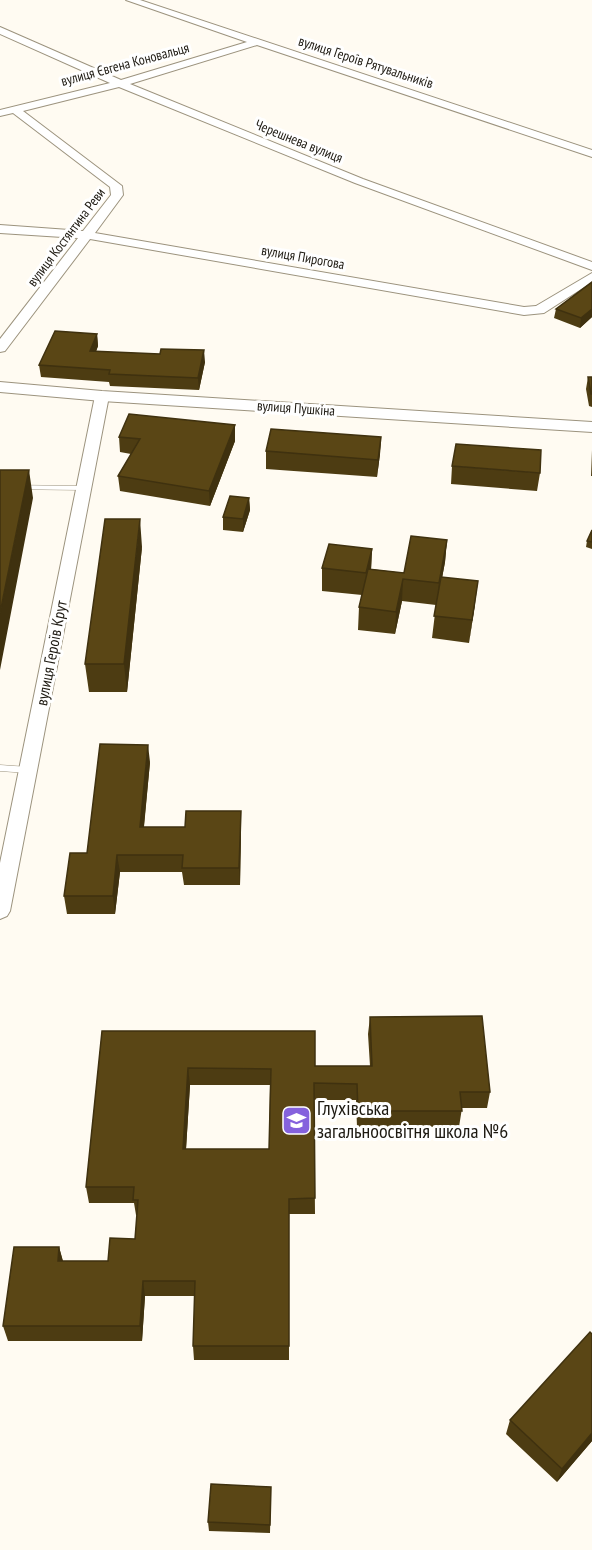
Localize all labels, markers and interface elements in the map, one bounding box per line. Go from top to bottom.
street label: вулиця Героїв Рятувальників [296,32,436,92]
street label: вулиця Євгена Коновальця [59,38,191,90]
street label: Черешнева вулиця [253,115,345,167]
street label: вулиця Костянтина Реви [23,184,109,290]
street label: вулиця Пирогова [260,241,346,273]
street label: вулиця Пушкіна [256,396,336,420]
street label: вулиця Героїв Крут [31,598,71,707]
place label: Глухівська загальноосвітня школа №6 [317,1095,508,1144]
school or university icon: Глухівська загальноосвітня школа №6 [280,1104,312,1136]

